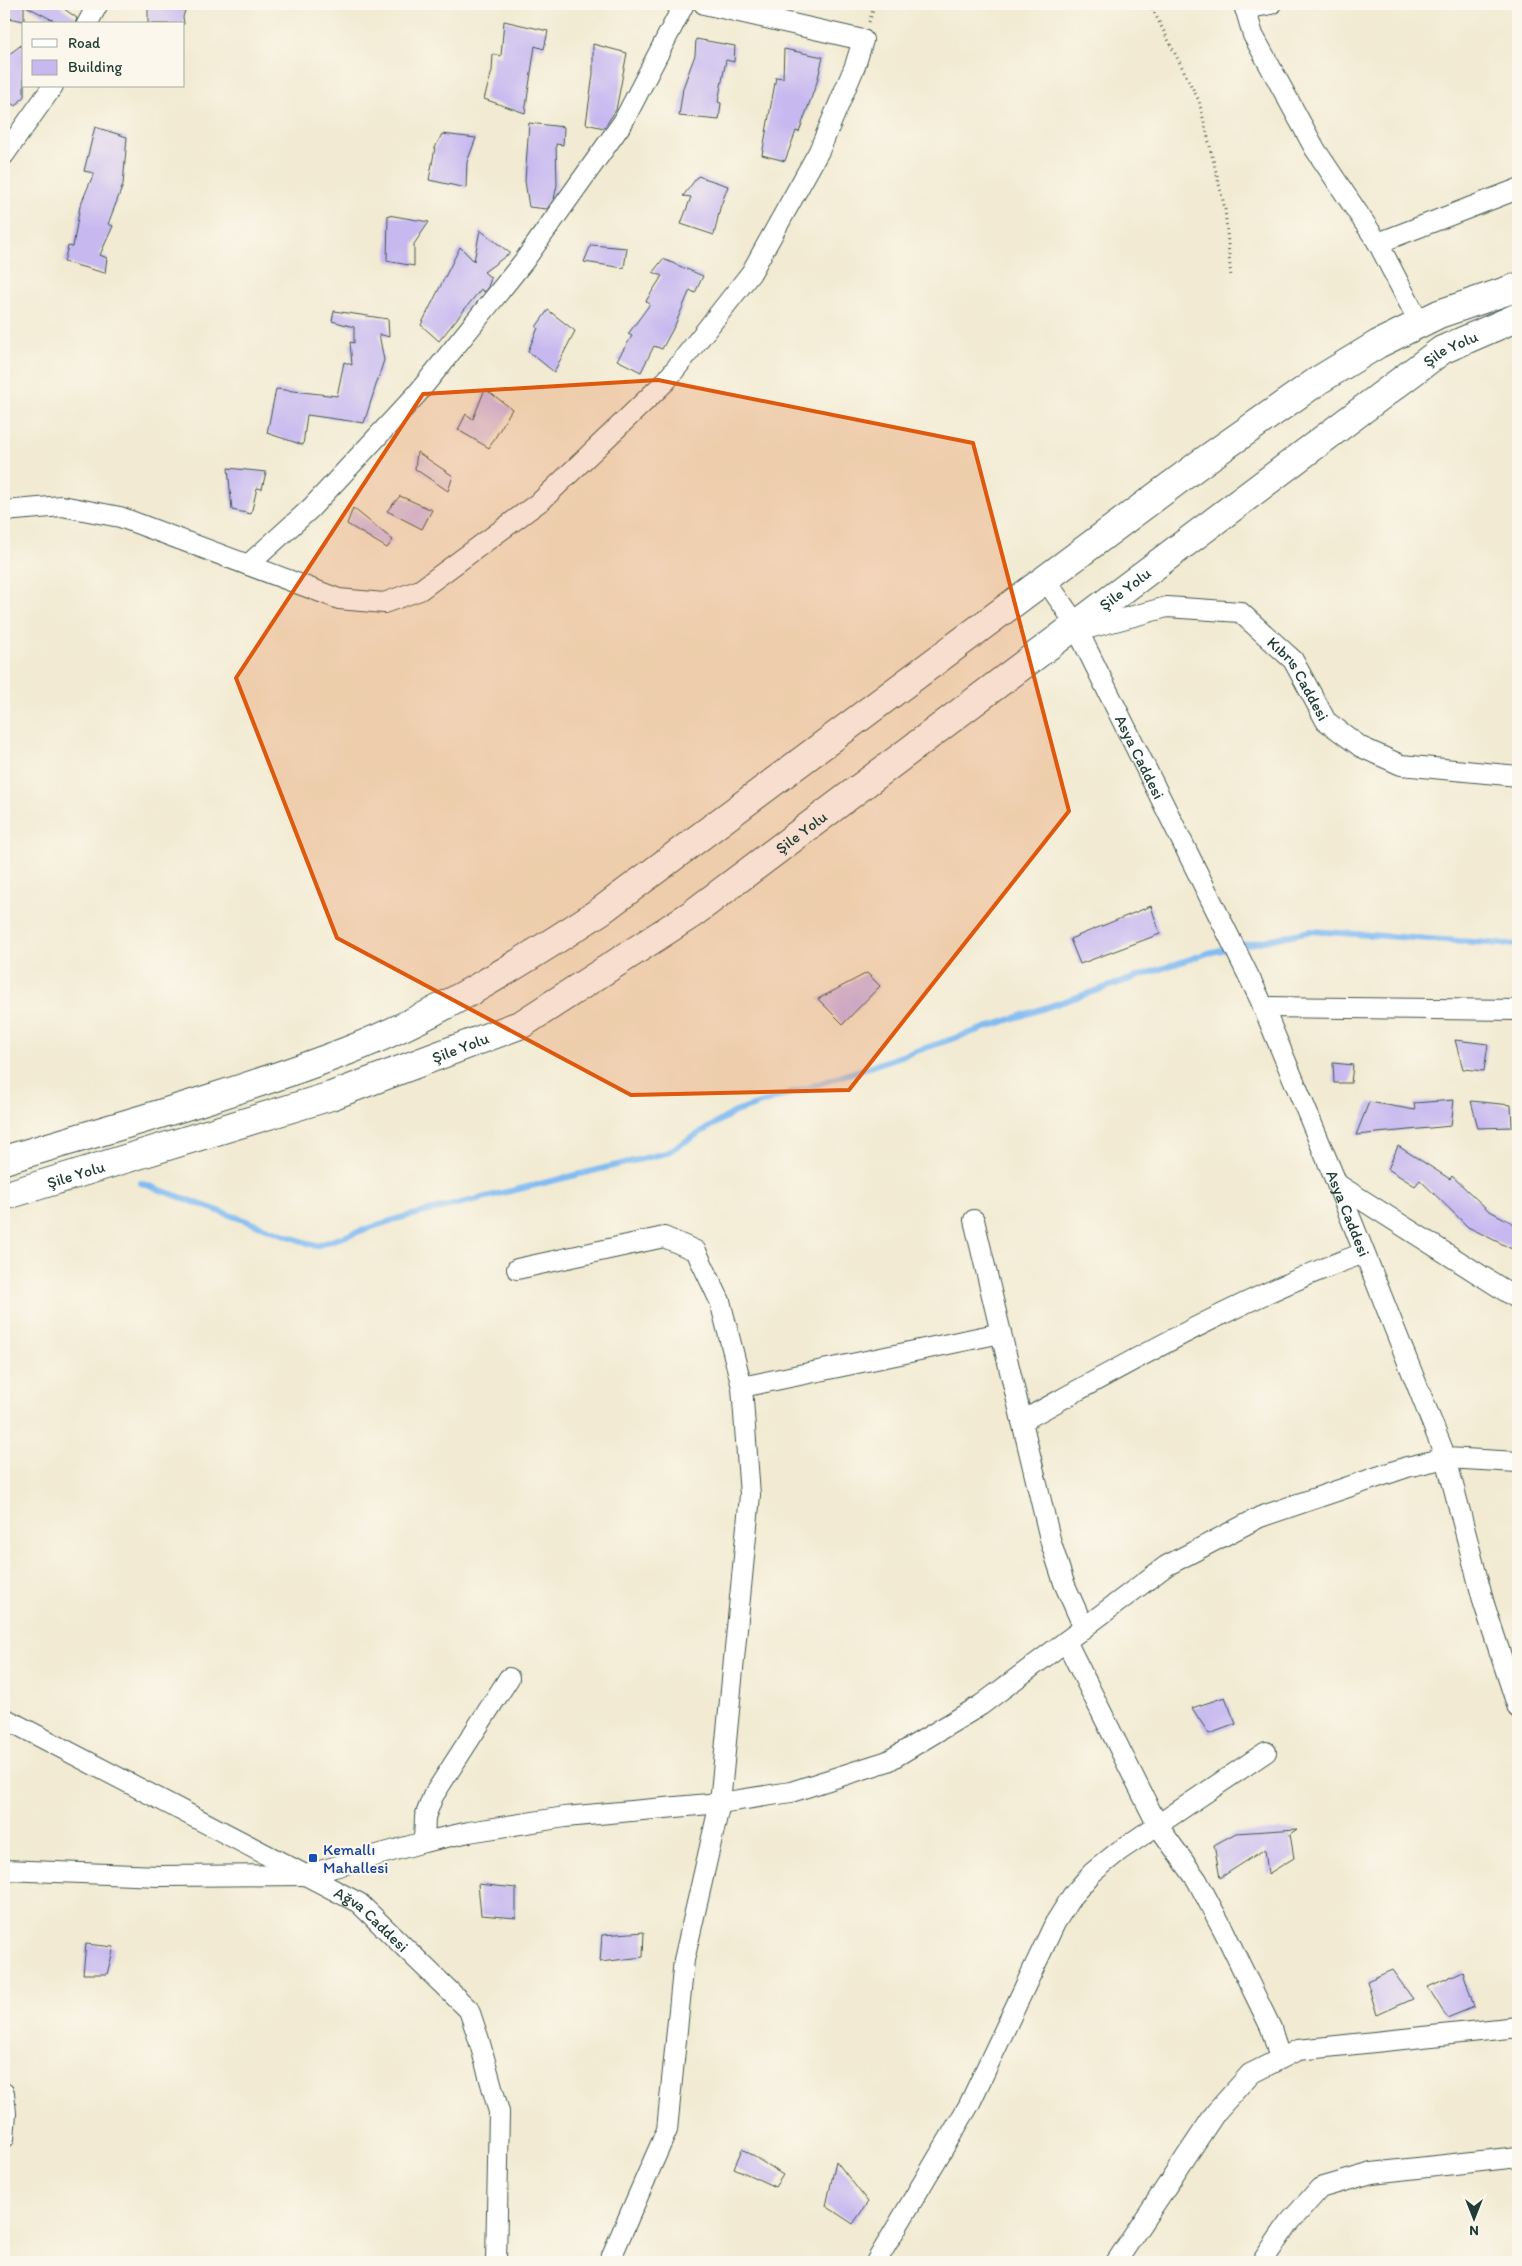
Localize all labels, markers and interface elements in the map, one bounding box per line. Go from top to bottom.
legend [22,22,185,88]
text: Road [68,34,101,52]
text: Building [68,58,122,76]
street label: Şile Yolu [1419,327,1481,371]
street label: Şile Yolu [1096,563,1155,614]
street label: Kıbrıs Caddesi [1263,633,1333,724]
street label: Asya Caddesi [1111,712,1169,802]
street label: Şile Yolu [772,807,831,858]
street label: Şile Yolu [429,1028,492,1067]
street label: Şile Yolu [45,1157,107,1192]
street label: Asya Caddesi [1322,1167,1374,1259]
place label: Kemallı Mahallesi [323,1840,388,1877]
marker: Kemallı Mahallesi [307,1852,319,1864]
street label: Ağva Caddesi [331,1883,412,1956]
north arrow [1450,2194,1500,2244]
text: N [1469,2222,1479,2239]

